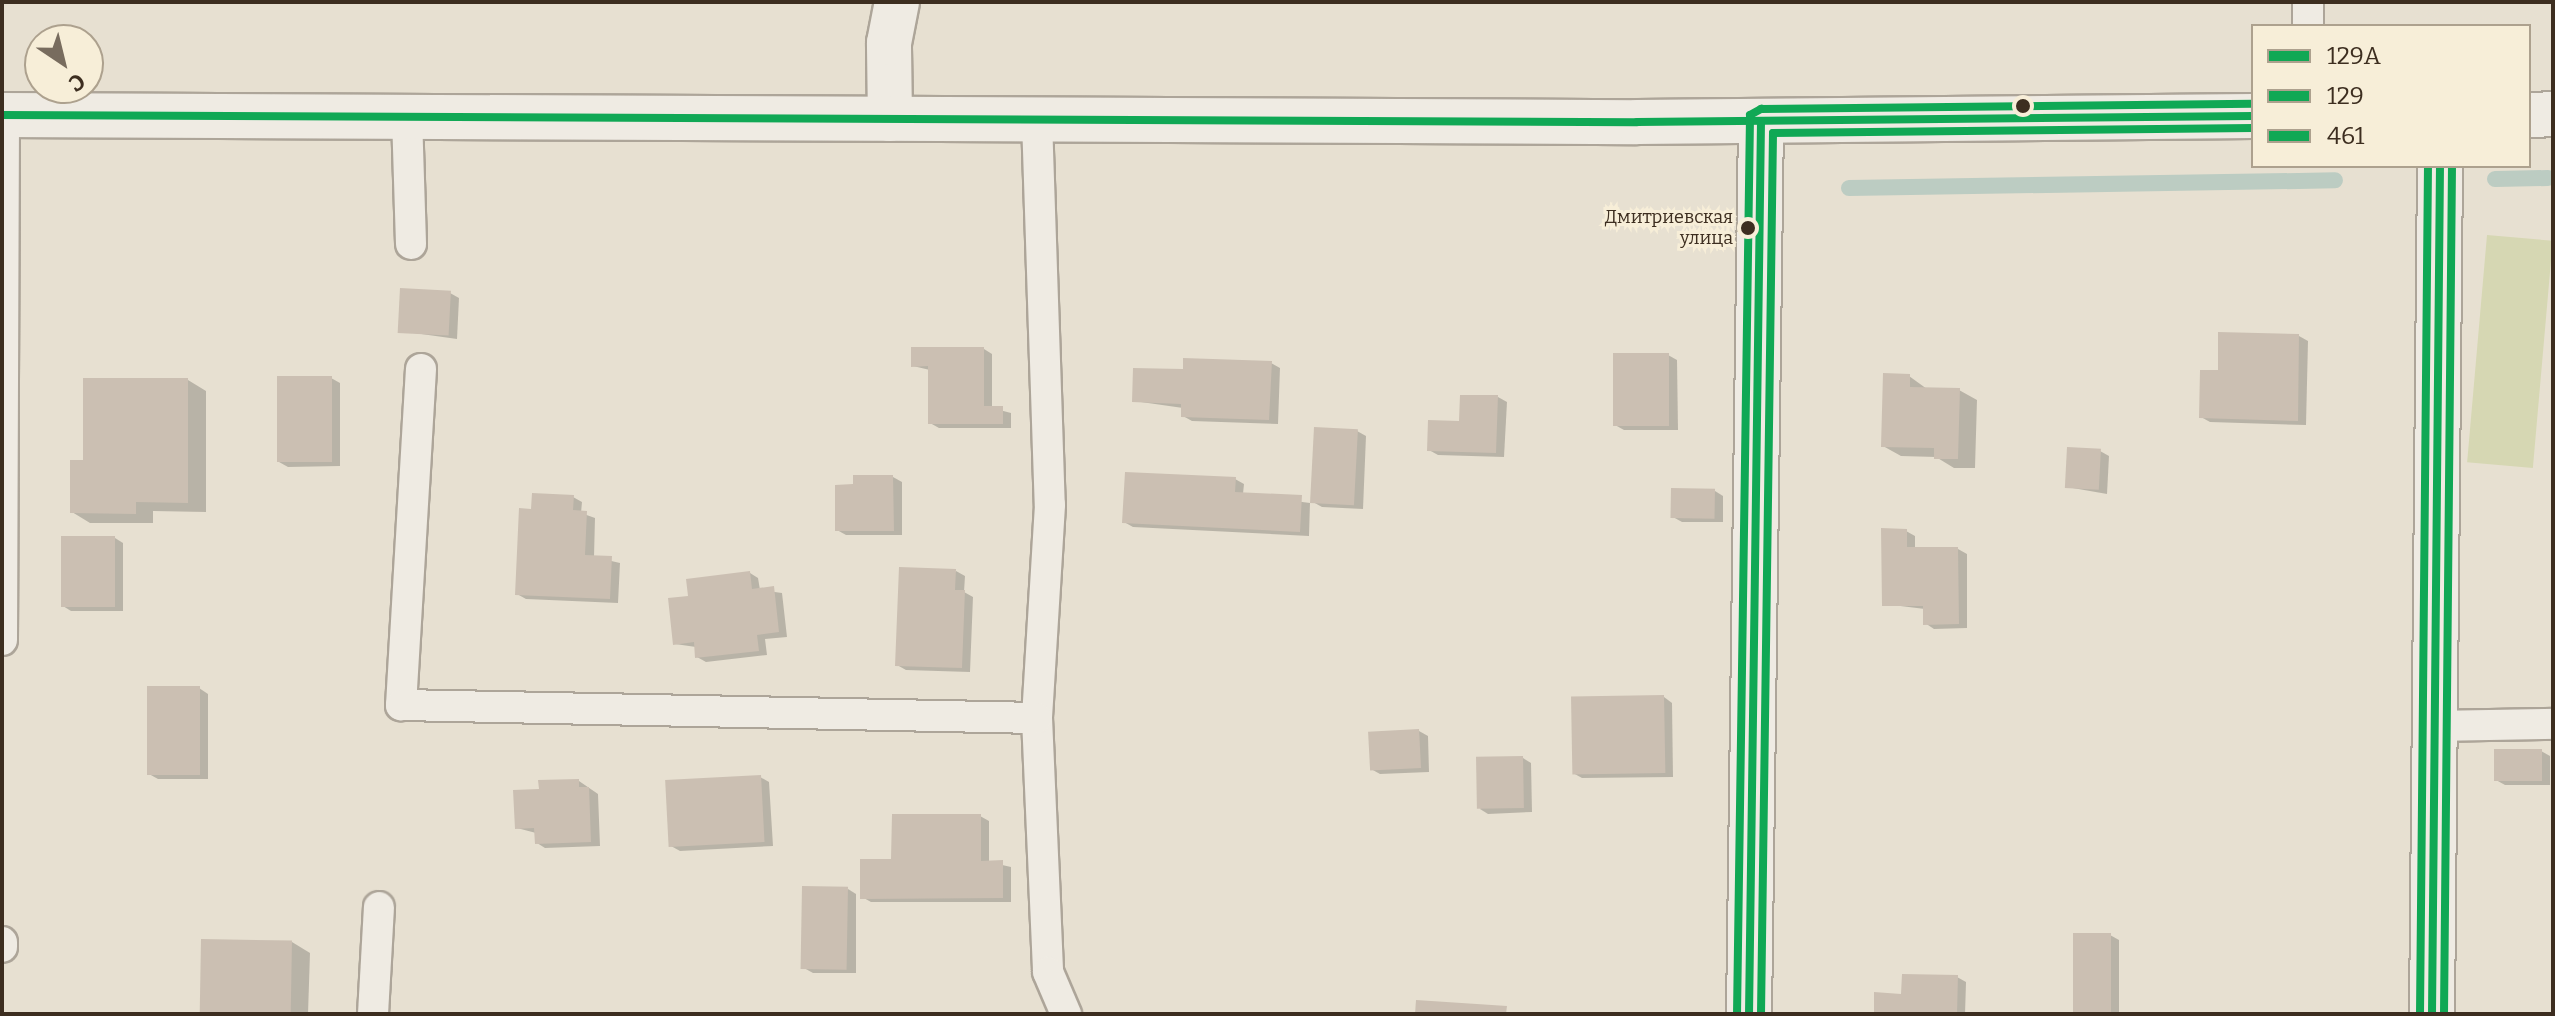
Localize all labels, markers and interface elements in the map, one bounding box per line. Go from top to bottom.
north arrow [24,24,104,104]
legend [2251,24,2531,168]
text: 129А [2327,42,2381,70]
text: С [63,67,90,97]
text: 129 [2327,82,2364,110]
unlabelled marker [2015,98,2031,114]
text: 461 [2327,122,2365,150]
place label: Дмитриевская улица [1605,207,1733,250]
marker: Дмитриевская улица [1740,220,1756,236]

